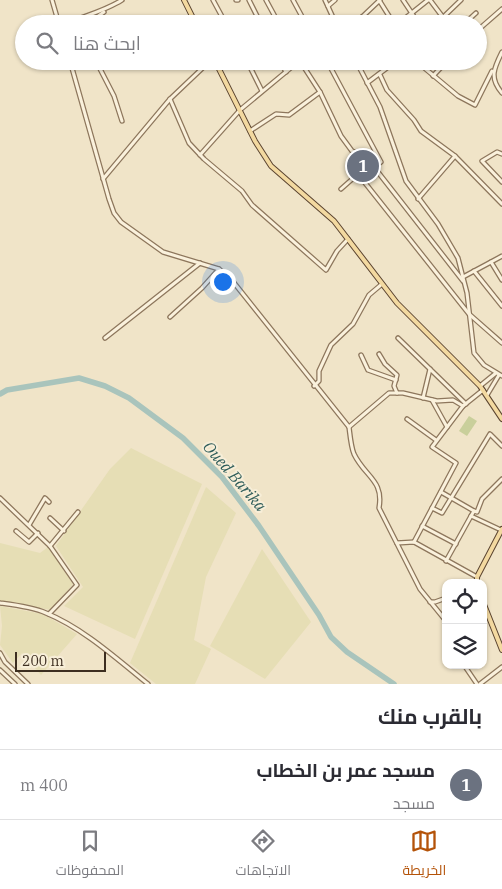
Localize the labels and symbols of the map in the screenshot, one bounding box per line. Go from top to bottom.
pin: 1 [347,147,379,185]
your location [210,269,236,295]
water label: Oued Barika [199,437,271,515]
scale bar [15,649,106,672]

